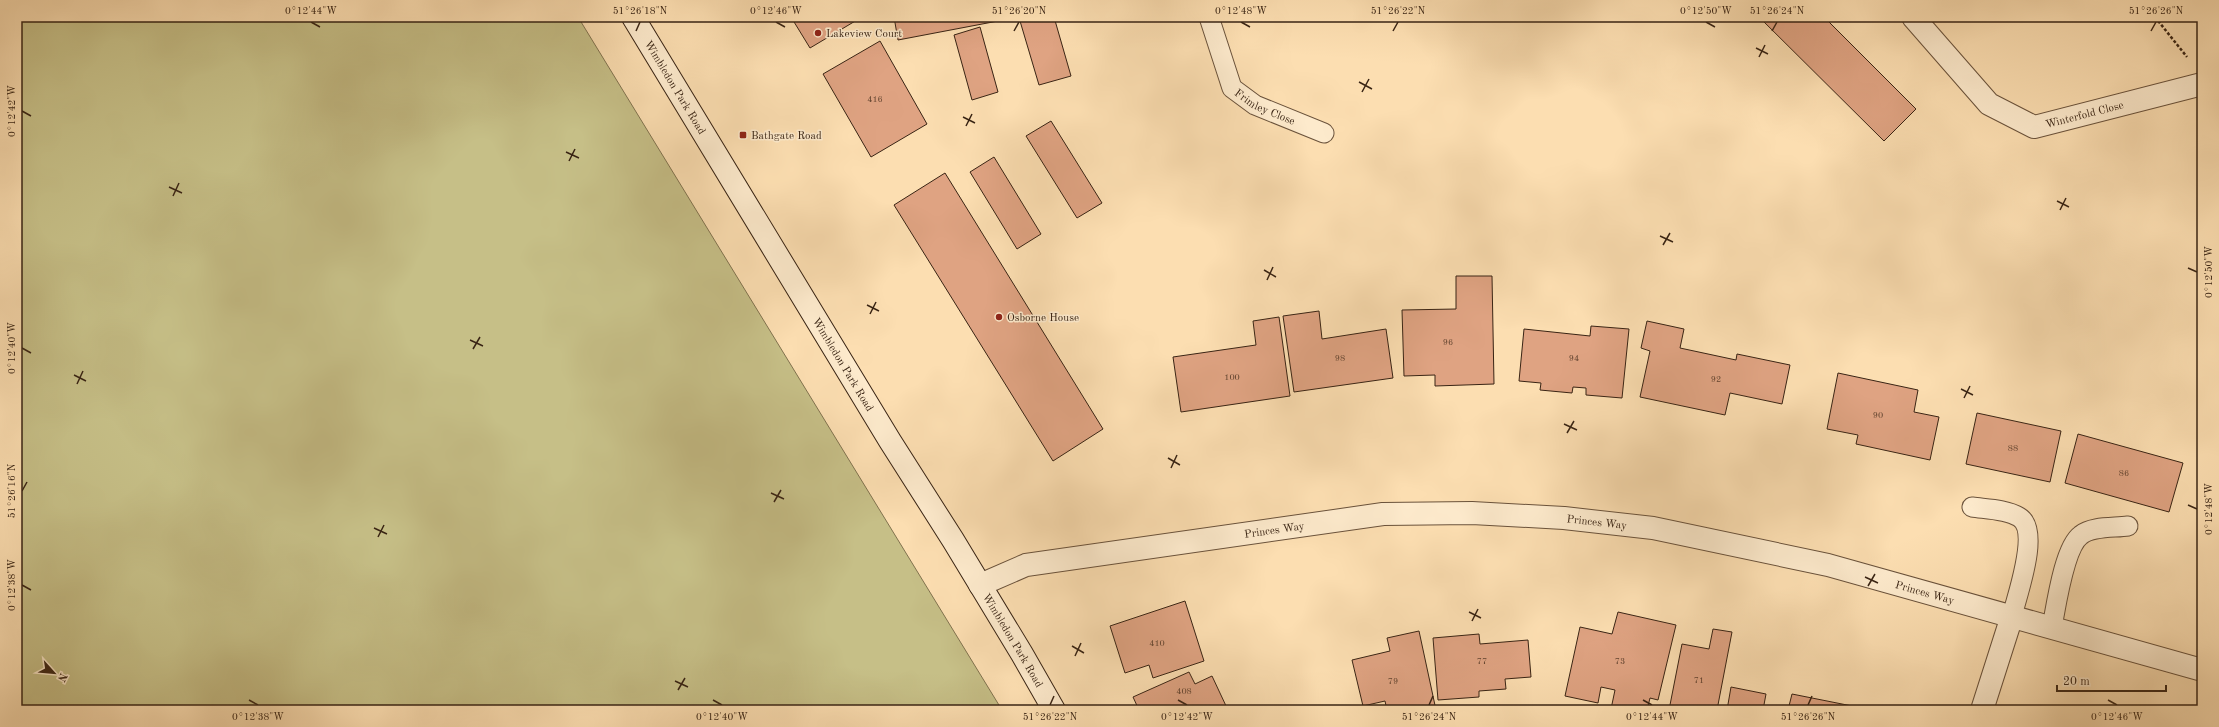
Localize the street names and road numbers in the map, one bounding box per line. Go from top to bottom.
street label: Wimbledon Park Road [642,39,707,137]
street label: Frimley Close [1232,88,1296,128]
street label: Winterfold Close [2044,100,2125,131]
street label: Wimbledon Park Road [810,316,875,414]
street label: Princes Way [1566,514,1628,532]
street label: Princes Way [1244,521,1305,541]
street label: Princes Way [1894,580,1955,607]
street label: Wimbledon Park Road [980,592,1044,690]

